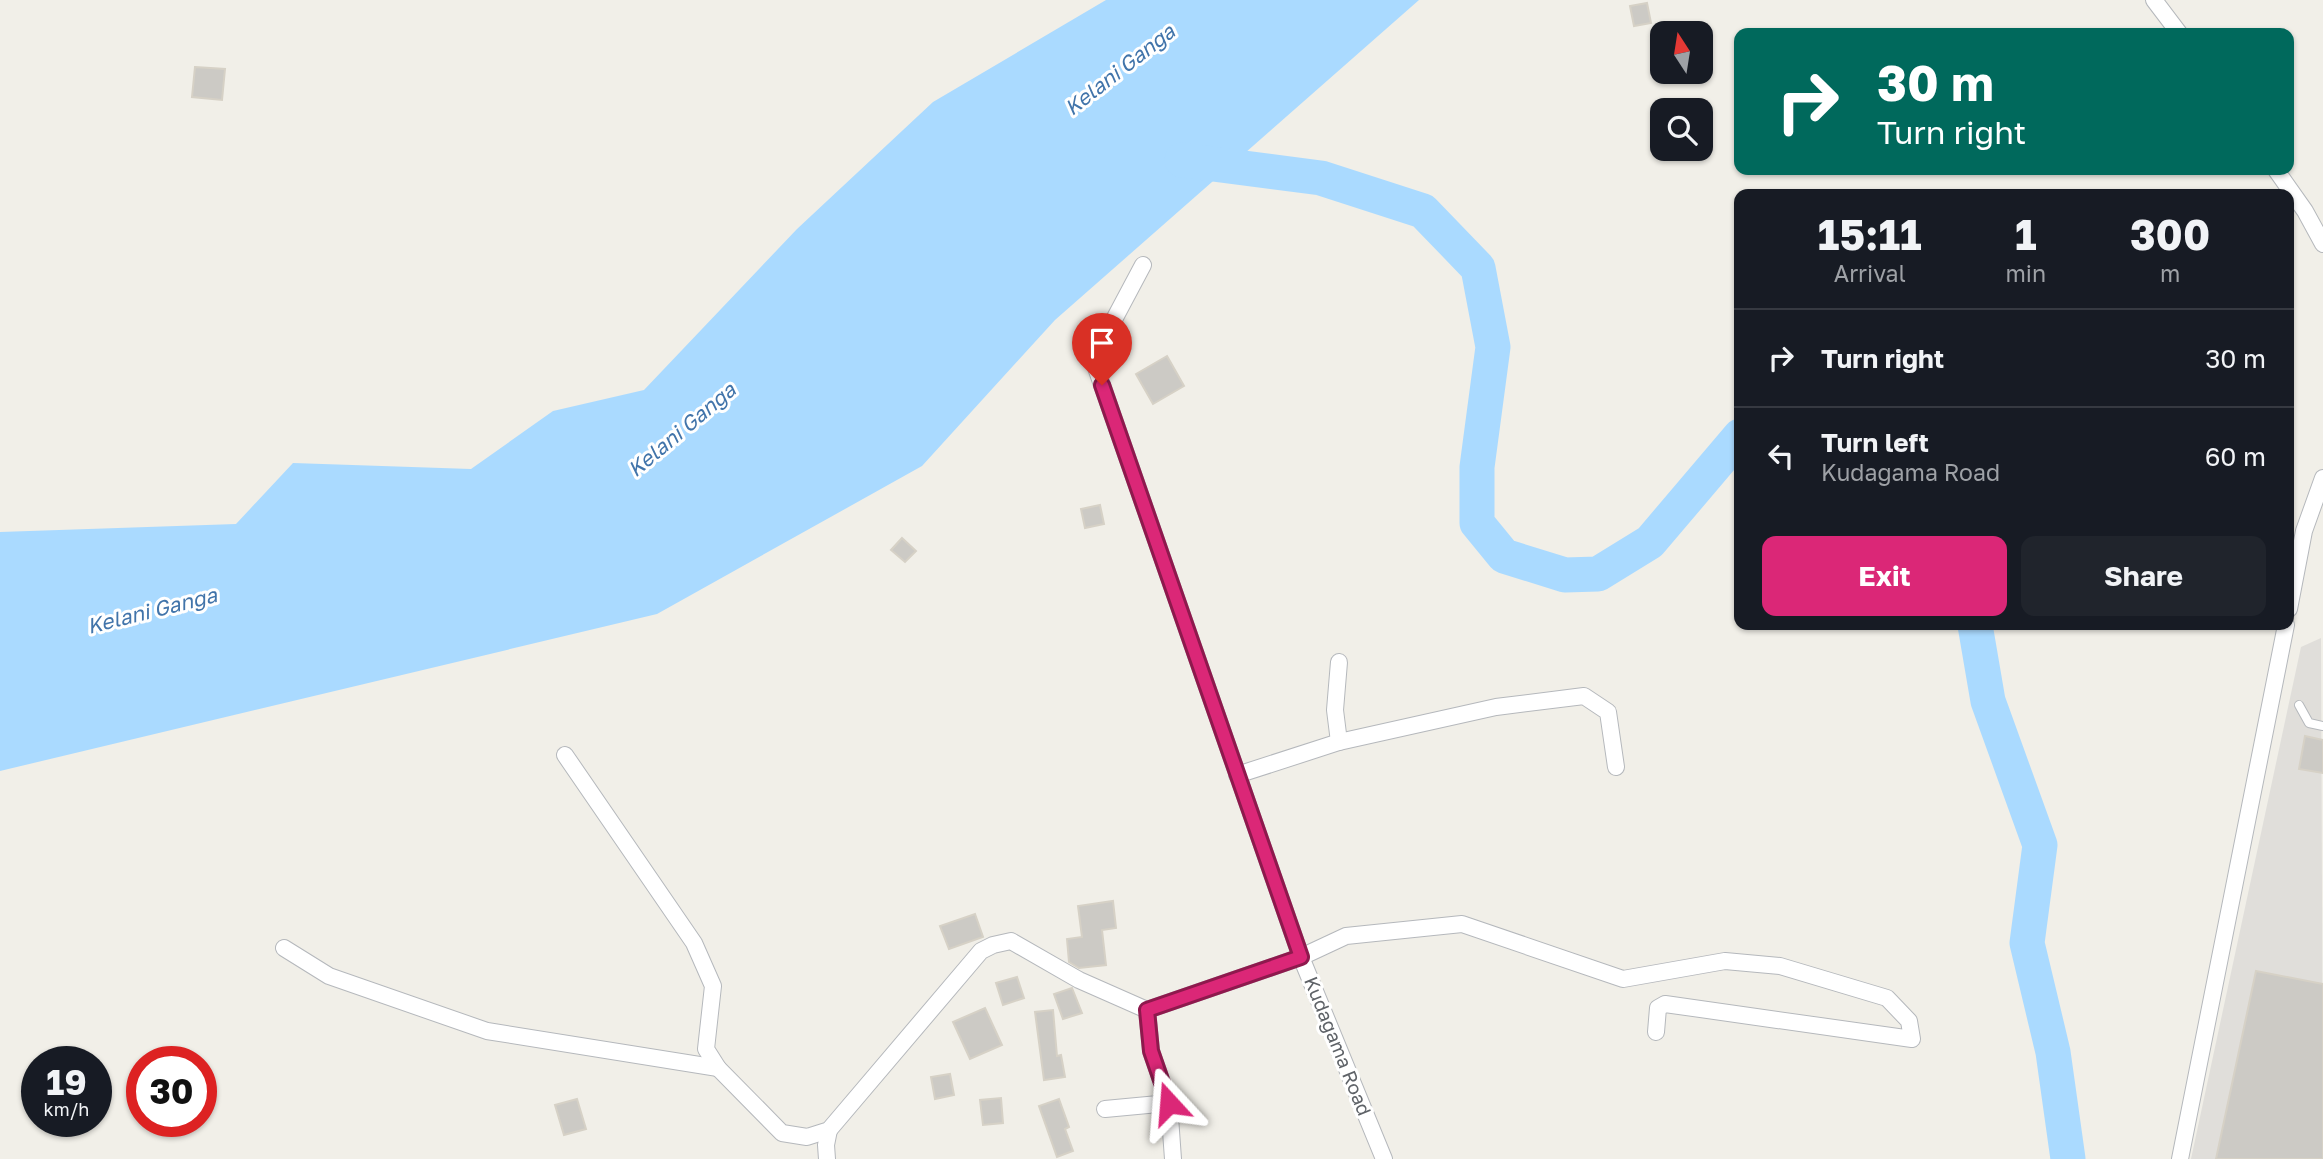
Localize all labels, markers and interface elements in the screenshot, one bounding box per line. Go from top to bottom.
water label: Kelani Ganga [1059,17,1181,120]
north arrow [1650,21,1713,84]
map controls [1650,21,1713,161]
text: 30 m [1877,53,1994,112]
icon: right [1762,56,1853,147]
button: search [1650,98,1713,161]
text: Turn right [1877,113,2026,151]
text: 15:11 [1818,209,1922,259]
text: 1 [2015,209,2037,259]
text: 300 [2130,209,2210,259]
text: Arrival [1834,259,1906,287]
text: min [2006,259,2046,287]
text: m [2160,259,2180,287]
pin [1072,313,1132,385]
icon: arrive [1083,324,1121,362]
icon: right [1762,339,1800,377]
text: Turn right [1821,343,1944,374]
text: 30 m [2205,343,2266,374]
water label: Kelani Ganga [622,376,742,482]
text: Turn left [1821,427,1929,458]
icon: left [1762,437,1800,475]
text: 60 m [2205,441,2266,472]
text: Kudagama Road [1821,458,2000,486]
button: Exit [1762,536,2007,616]
button: Share [2021,536,2266,616]
water label: Kelani Ganga [84,581,221,639]
street label: Kudagama Road [1300,973,1377,1119]
speed limit sign: 30 [126,1046,217,1137]
text: 19 [46,1061,87,1103]
position arrow [1132,1066,1206,1140]
text: km/h [44,1098,89,1120]

